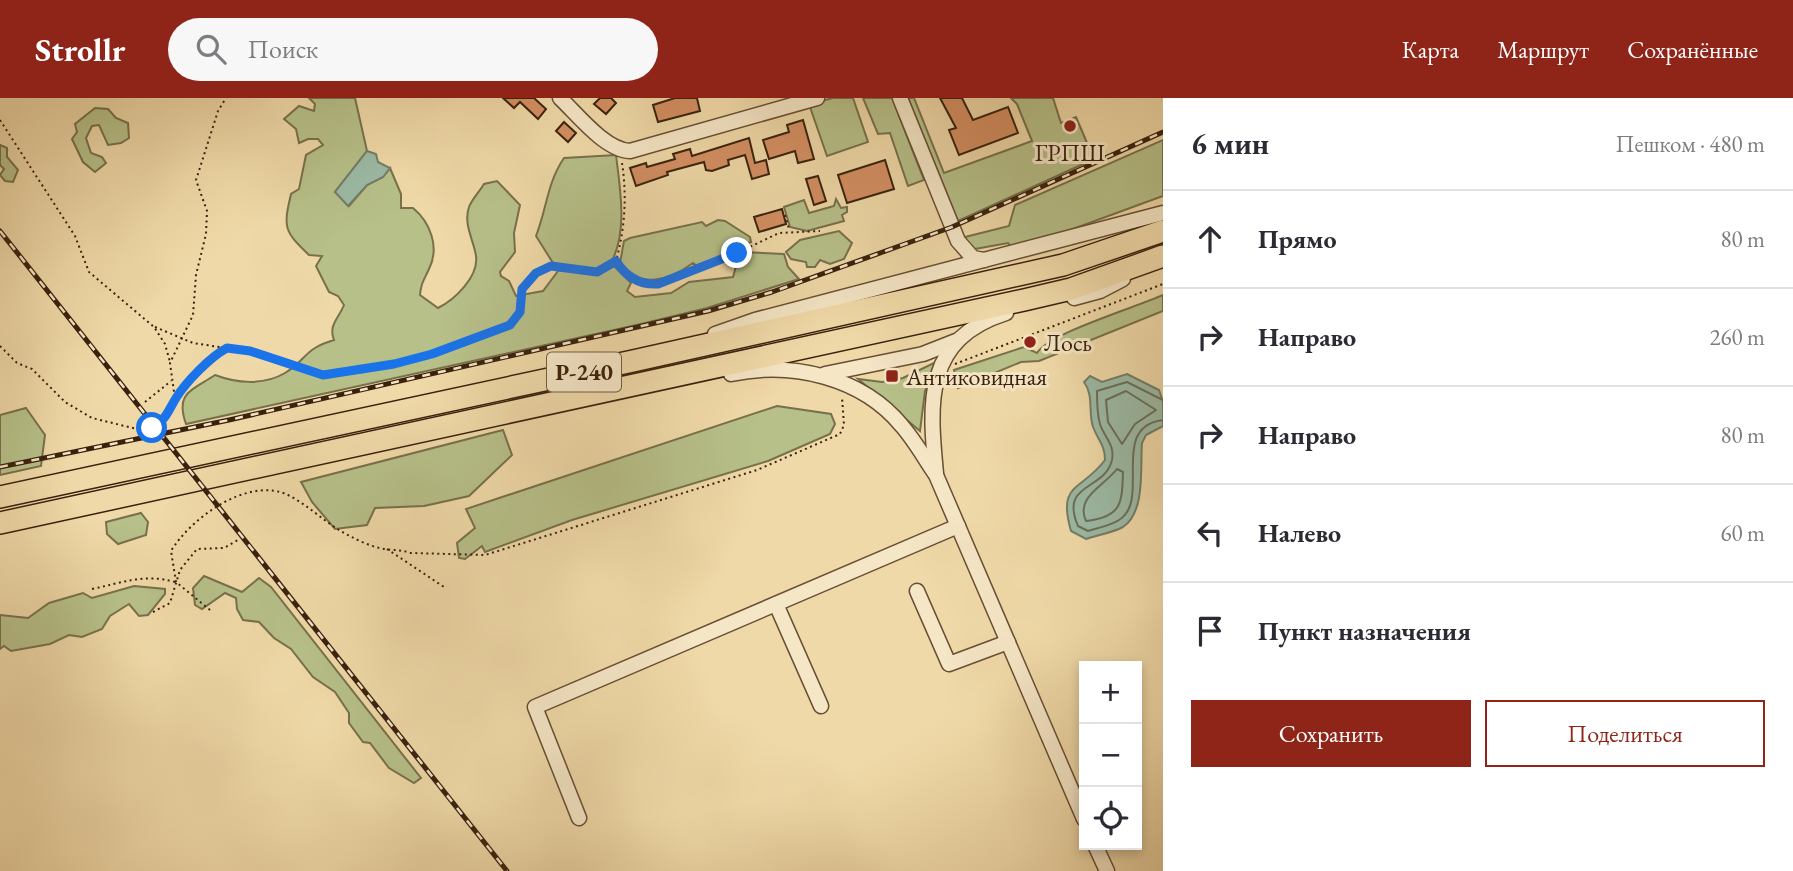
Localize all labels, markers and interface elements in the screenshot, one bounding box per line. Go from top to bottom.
search box [168,18,658,81]
text: Strollr [35,28,126,71]
icon: search [192,30,230,68]
text: Поиск [248,32,318,66]
text: Карта [1402,34,1459,65]
text: Маршрут [1497,34,1589,65]
text: Сохранённые [1627,34,1758,65]
marker: ГРПШ [1062,118,1078,134]
text: 6 мин [1191,124,1269,163]
text: Пешком · 480 m [1616,129,1765,159]
place label: ГРПШ [1035,137,1105,168]
icon: ahead [1191,220,1229,258]
text: Прямо [1258,222,1337,256]
text: 80 m [1720,224,1765,254]
route end [721,237,752,268]
icon: right [1191,318,1229,356]
text: Направо [1258,320,1356,354]
text: 260 m [1709,322,1765,352]
place label: Лось [1044,327,1092,358]
marker: Лось [1022,334,1038,350]
road number: Р-240 [547,353,621,392]
place label: Антиковидная [905,361,1047,392]
marker: Антиковидная [884,368,900,384]
route start [136,412,167,443]
icon: right [1191,416,1229,454]
text: Направо [1258,418,1356,452]
text: 80 m [1720,420,1765,450]
icon: left [1191,514,1229,552]
text: Налево [1258,516,1341,550]
text: 60 m [1720,518,1765,548]
icon: arrive [1191,612,1229,650]
text: Пункт назначения [1258,614,1471,648]
map controls [1079,661,1142,850]
button: + [1079,661,1142,724]
button: Сохранить [1191,700,1471,767]
button: Поделиться [1485,700,1765,767]
button: − [1079,724,1142,787]
button: locate [1079,787,1142,850]

